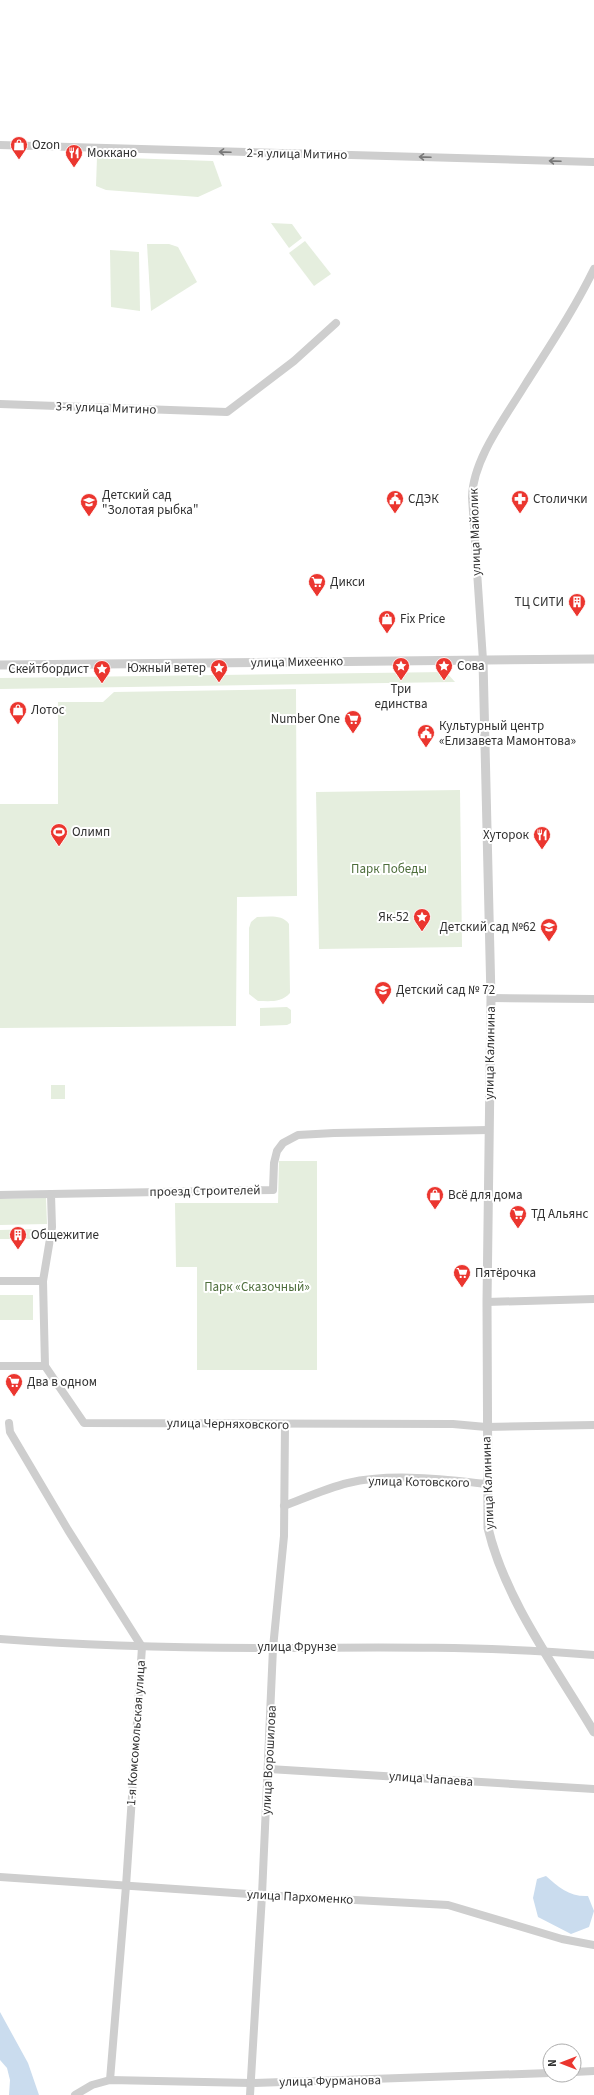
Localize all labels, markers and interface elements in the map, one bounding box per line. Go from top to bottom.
shop icon: Ozon [9,135,29,160]
place label: Ozon [32,136,60,154]
restaurant icon: Моккано [64,143,84,168]
place label: Моккано [87,144,137,162]
street label: 2-я улица Митино [246,144,348,164]
one-way arrow [219,148,232,156]
one-way arrow [419,154,432,161]
one-way arrow [549,157,562,165]
street label: 3-я улица Митино [55,397,157,419]
place label: Детский сад "Золотая рыбка" [102,486,198,519]
street label: улица Майолик [464,487,486,576]
public building icon: СДЭК [385,489,405,514]
pharmacy icon: Столички [510,489,530,514]
place label: СДЭК [408,490,439,508]
place label: Столички [533,490,588,508]
school or university icon: Детский сад "Золотая рыбка" [79,492,99,517]
supermarket icon: Дикси [307,572,327,597]
place label: Дикси [330,573,365,591]
building icon: ТЦ СИТИ [567,592,587,617]
place label: ТЦ СИТИ [515,593,564,611]
shop icon: Fix Price [377,609,397,634]
place label: Fix Price [400,610,445,628]
street label: улица Михеенко [251,652,343,672]
place icon: Три единства [391,656,411,681]
place icon: Сова [434,656,454,681]
place label: Сова [457,657,485,675]
place icon: Южный ветер [209,658,229,683]
place icon: Скейтбордист [92,659,112,684]
place label: Южный ветер [127,659,206,677]
place label: Скейтбордист [8,660,89,678]
place label: Три единства [375,680,427,713]
shop icon: Лотос [8,700,28,725]
place label: Лотос [31,701,65,719]
supermarket icon: Number One [343,709,363,734]
place label: Number One [271,710,340,728]
place label: Культурный центр «Елизавета Мамонтова» [439,717,576,750]
public building icon: Культурный центр «Елизавета Мамонтова» [416,723,436,748]
sports icon: Олимп [49,822,69,847]
place label: Олимп [72,823,110,841]
restaurant icon: Хуторок [532,825,552,850]
place label: Хуторок [483,826,530,844]
park label: Парк Победы [351,860,427,878]
place icon: Як-52 [412,907,432,932]
place label: Як-52 [378,908,409,926]
school or university icon: Детский сад №62 [539,917,559,942]
place label: Детский сад №62 [439,918,536,936]
school or university icon: Детский сад № 72 [373,980,393,1005]
place label: Детский сад № 72 [396,981,495,999]
street label: улица Калинина [480,1006,500,1100]
street label: проезд Строителей [149,1181,261,1201]
shop icon: Всё для дома [425,1185,445,1210]
place label: Всё для дома [448,1186,522,1204]
supermarket icon: ТД Альянс [508,1204,528,1229]
place label: ТД Альянс [531,1205,589,1223]
building icon: Общежитие [8,1225,28,1250]
place label: Общежитие [31,1226,99,1244]
supermarket icon: Пятёрочка [452,1263,472,1288]
place label: Пятёрочка [475,1264,536,1282]
park label: Парк «Сказочный» [204,1278,310,1296]
supermarket icon: Два в одном [4,1372,24,1397]
place label: Два в одном [27,1373,97,1391]
street label: улица Черняховского [167,1414,289,1434]
street label: улица Калинина [477,1436,499,1530]
street label: улица Котовского [368,1472,470,1492]
street label: улица Фрунзе [257,1638,337,1656]
street label: 1-я Комсомольская улица [122,1660,150,1806]
street label: улица Ворошилова [257,1705,281,1815]
street label: улица Чапаева [388,1767,474,1791]
street label: улица Пархоменко [246,1885,354,1909]
north arrow [542,2043,582,2083]
text: N [545,2059,560,2067]
street label: улица Фурманова [279,2071,381,2091]

